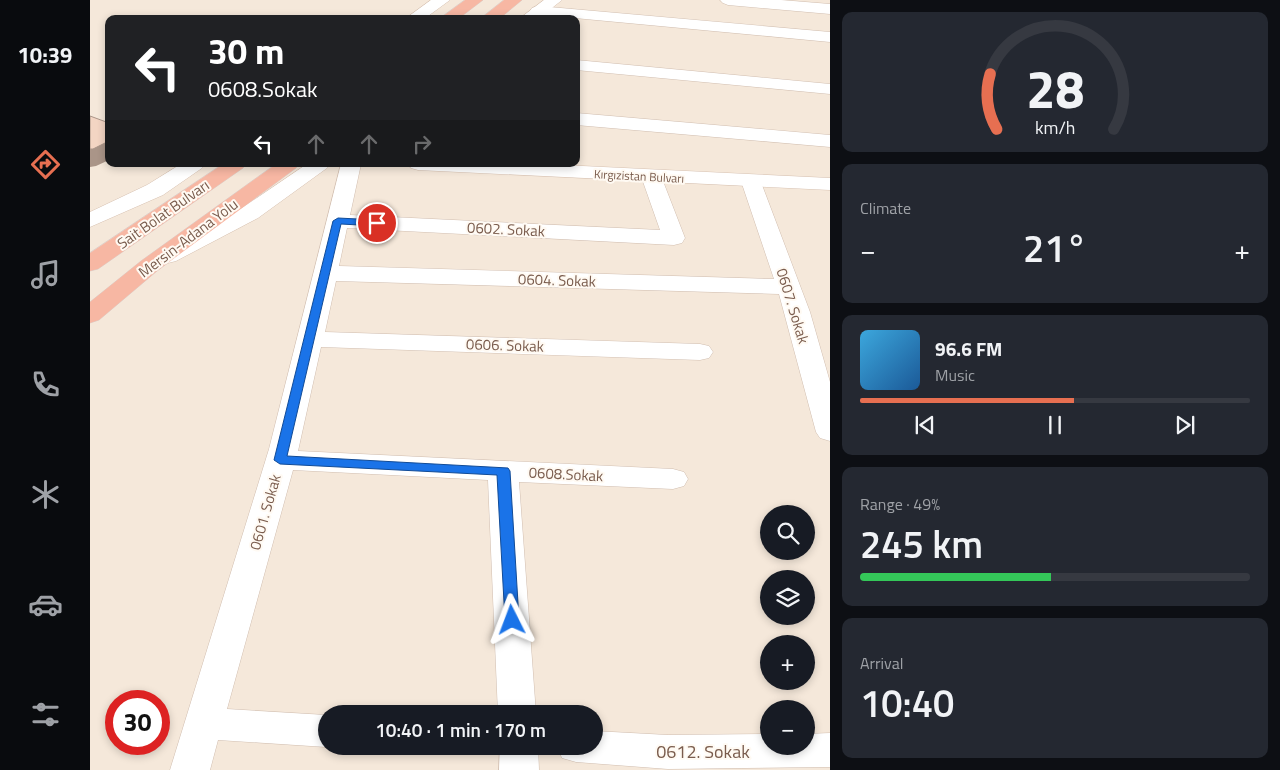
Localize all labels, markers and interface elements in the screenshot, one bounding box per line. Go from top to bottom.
text: 30 m [208,24,284,78]
icon: left [125,35,190,100]
text: 10:39 [18,38,72,72]
text: 28 [1026,49,1084,128]
text: 0608.Sokak [208,72,318,106]
text: km/h [1035,114,1075,141]
icon: left [249,130,277,158]
icon: ahead [302,130,330,158]
icon: ahead [355,130,383,158]
icon: right [408,130,436,158]
icon: directions [28,147,63,182]
street label: Kırgızistan Bulvarı [593,164,685,188]
street label: Sait Bolat Bulvarı [112,174,214,254]
street label: Mersin-Adana Yolu [133,193,243,283]
text: Climate [860,196,911,220]
pin [356,202,398,244]
icon: arrive [363,209,391,237]
street label: 0602. Sokak [466,215,546,243]
text: 21° [1023,219,1087,277]
text: − [860,228,876,271]
text: + [1234,228,1250,271]
icon: music [28,257,63,292]
street label: 0607. Sokak [771,265,815,347]
street label: 0604. Sokak [518,267,596,293]
street label: 0606. Sokak [466,332,544,358]
text: 96.6 FM [935,334,1002,363]
text: Music [935,363,975,387]
icon: phone [28,367,63,402]
icon: previous [911,411,939,439]
icon: pause [1041,411,1069,439]
icon: next [1171,411,1199,439]
street label: 0608.Sokak [528,461,604,487]
street label: 0601. Sokak [243,471,287,553]
icon: climate [28,477,63,512]
text: Range · 49% [860,492,940,516]
map controls [760,505,815,755]
button: search [760,505,815,560]
text: 245 km [860,515,983,573]
button: layers [760,570,815,625]
icon: car [28,587,63,622]
position arrow [485,593,537,645]
button: + [760,635,815,690]
text: Arrival [860,651,903,675]
text: 10:40 [860,674,954,732]
speed limit sign: 30 [105,690,170,755]
icon: filters [28,697,63,732]
button: − [760,700,815,755]
text: 10:40 · 1 min · 170 m [375,715,546,744]
street label: 0612. Sokak [656,738,750,765]

